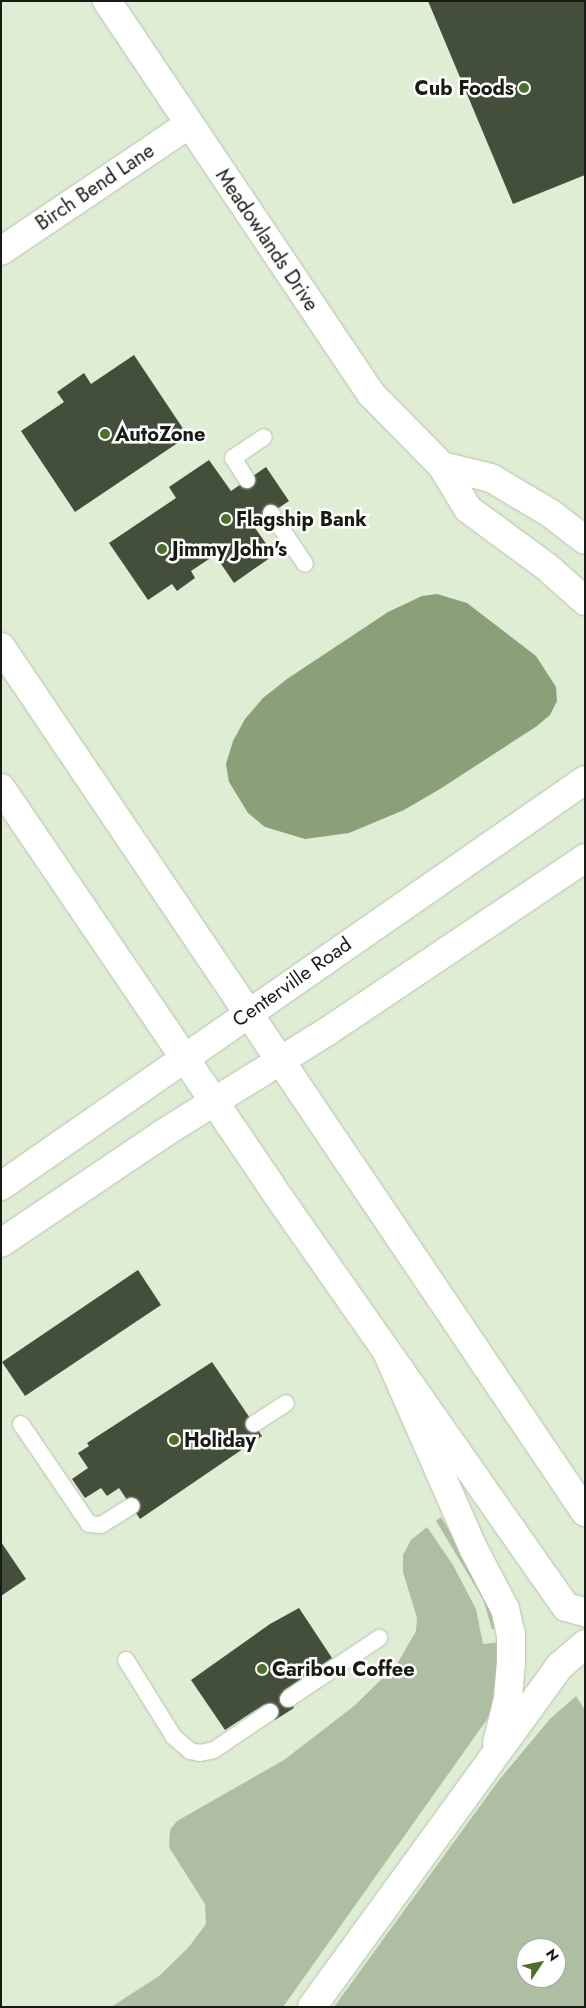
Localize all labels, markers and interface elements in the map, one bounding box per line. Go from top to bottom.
place label: Cub Foods [415,76,514,100]
marker: Cub Foods [518,82,530,94]
street label: Birch Bend Lane [31,139,159,235]
street label: Meadowlands Drive [211,164,323,316]
place label: AutoZone [115,422,206,446]
marker: AutoZone [99,428,111,440]
place label: Flagship Bank [236,507,367,531]
marker: Flagship Bank [220,513,232,525]
place label: Jimmy John's [172,537,287,561]
marker: Jimmy John's [156,543,168,555]
street label: Centerville Road [228,932,356,1032]
place label: Holiday [184,1428,256,1452]
marker: Holiday [168,1434,180,1446]
place label: Caribou Coffee [272,1657,415,1681]
marker: Caribou Coffee [256,1663,268,1675]
north arrow [516,1938,566,1988]
text: N [541,1945,564,1965]

